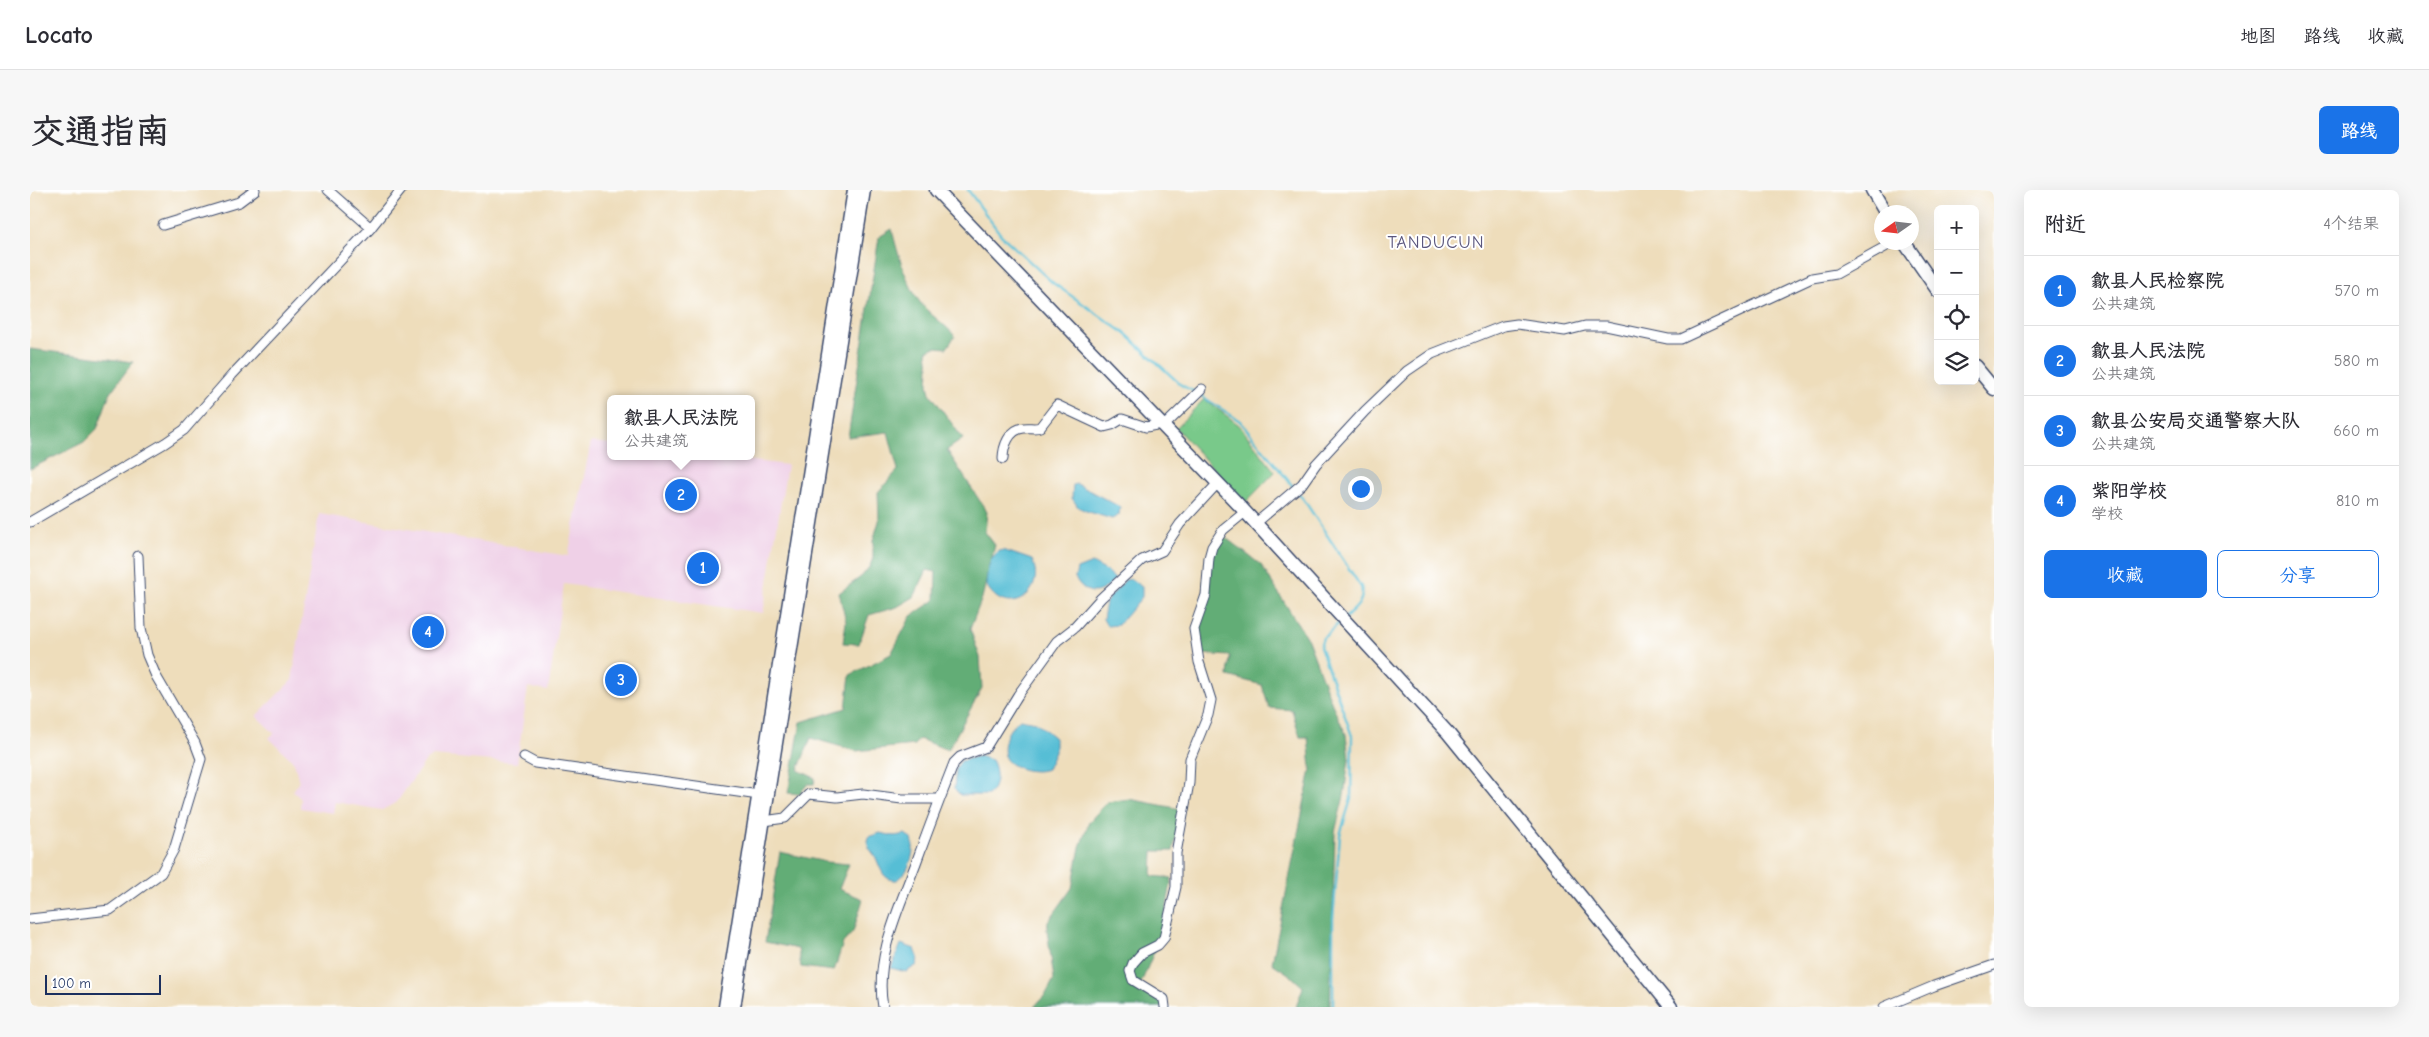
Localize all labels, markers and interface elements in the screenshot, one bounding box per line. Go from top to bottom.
text: Locato [25,21,93,49]
text: 地图 [2240,26,2276,47]
text: 路线 [2304,26,2340,47]
text: 收藏 [2368,26,2404,47]
button: 路线 [2319,106,2399,154]
text: 交通指南 [30,111,170,152]
north arrow [1874,205,1919,250]
map controls [1934,205,1979,385]
button: + [1934,205,1979,250]
text: 附近 [2044,212,2086,236]
text: 4个结果 [2323,215,2379,233]
district label: TANDUCUN [1387,232,1485,253]
button: − [1934,250,1979,295]
text: 歙县人民检察院 [2091,270,2224,292]
text: 1 [2057,282,2063,300]
text: 570 m [2334,282,2379,300]
button: locate [1934,295,1979,340]
text: 公共建筑 [2091,295,2155,313]
button: layers [1934,340,1979,385]
text: 歙县人民法院 [2091,340,2205,362]
text: 2 [2056,352,2064,370]
text: 580 m [2334,352,2379,370]
text: 公共建筑 [2091,365,2155,383]
popup [607,395,755,460]
text: 歙县人民法院 [624,407,738,429]
text: 歙县公安局交通警察大队 [2091,410,2300,432]
text: 3 [2056,422,2064,440]
text: 660 m [2333,422,2379,440]
text: 公共建筑 [624,432,688,450]
text: 公共建筑 [2091,435,2155,453]
pin: 2 [665,476,697,514]
your location [1348,476,1374,502]
text: 紫阳学校 [2091,480,2167,502]
text: 4 [2056,492,2064,510]
text: 810 m [2336,492,2379,510]
text: 学校 [2091,505,2123,523]
pin: 1 [687,549,719,587]
button: 收藏 [2044,550,2207,598]
button: 分享 [2217,550,2379,598]
pin: 4 [412,613,444,651]
pin: 3 [605,661,637,699]
scale bar [45,972,161,995]
text: 100 m [52,975,91,992]

